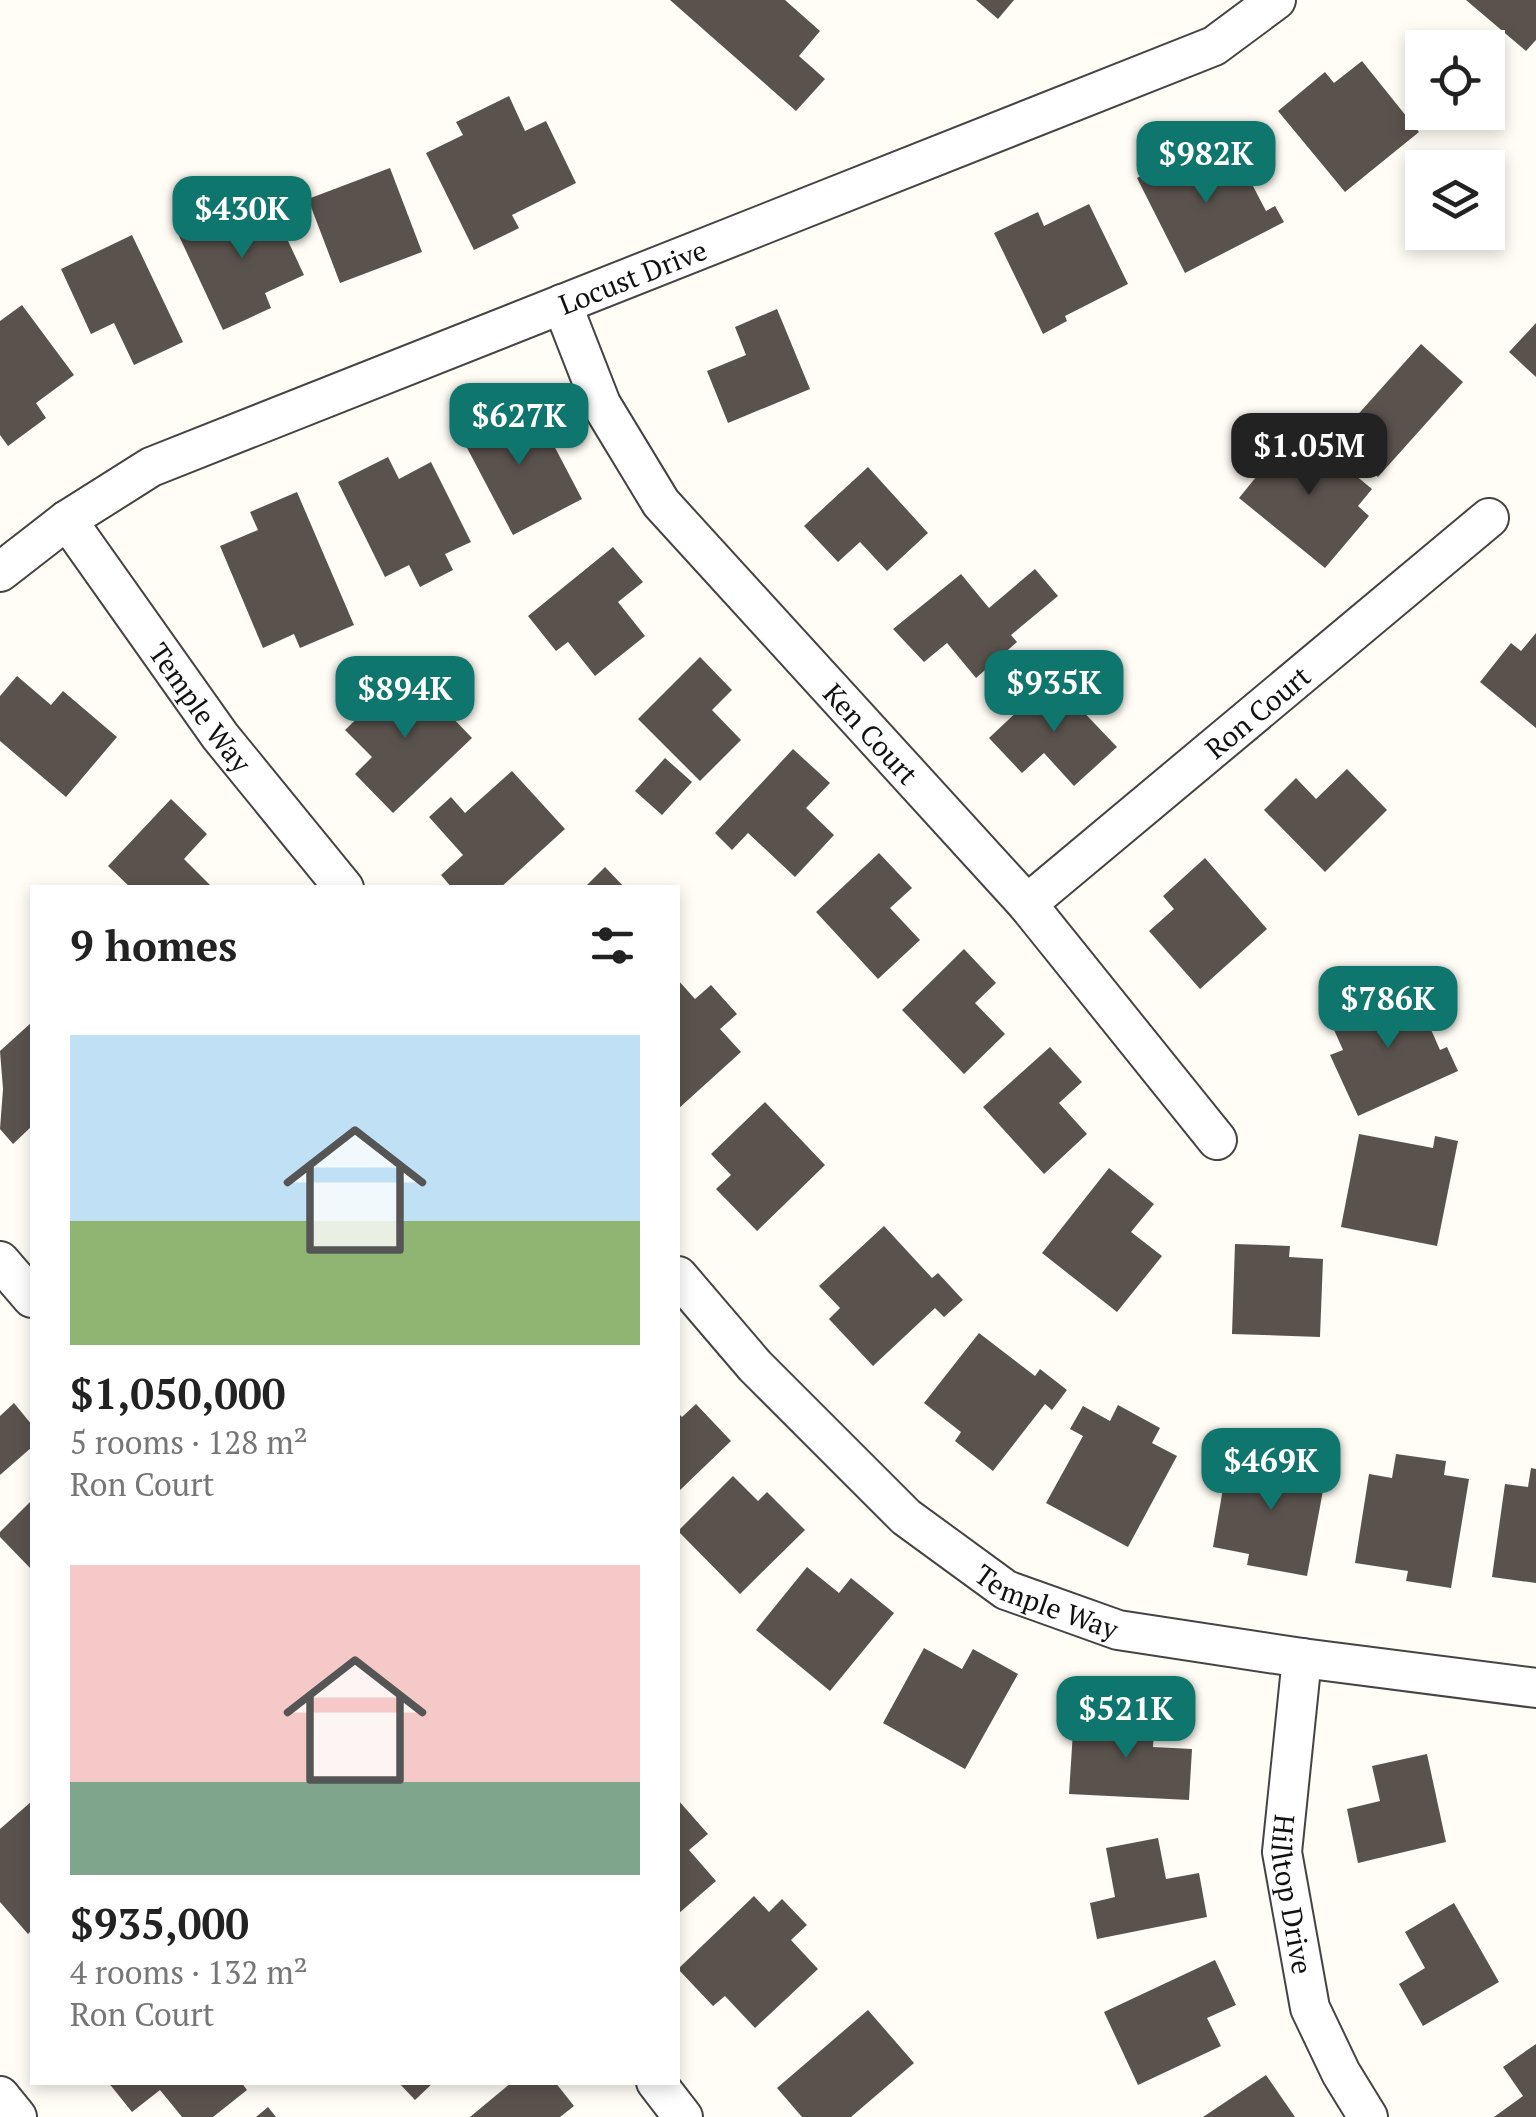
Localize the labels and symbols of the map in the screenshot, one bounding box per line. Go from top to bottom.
pin: $982K [1136,121,1276,206]
pin: $430K [172,176,312,261]
street label: Locust Drive [553,230,712,322]
pin: $627K [449,383,589,468]
pin: $1.05M [1228,413,1390,498]
street label: Temple Way [141,635,261,780]
pin: $935K [984,650,1124,735]
pin: $894K [335,656,475,741]
street label: Ron Court [1197,657,1318,766]
street label: Ken Court [816,675,927,792]
pin: $786K [1318,966,1458,1051]
pin: $469K [1201,1428,1341,1513]
street label: Temple Way [968,1555,1124,1647]
pin: $521K [1056,1676,1196,1761]
street label: Hilltop Drive [1264,1813,1322,1977]

